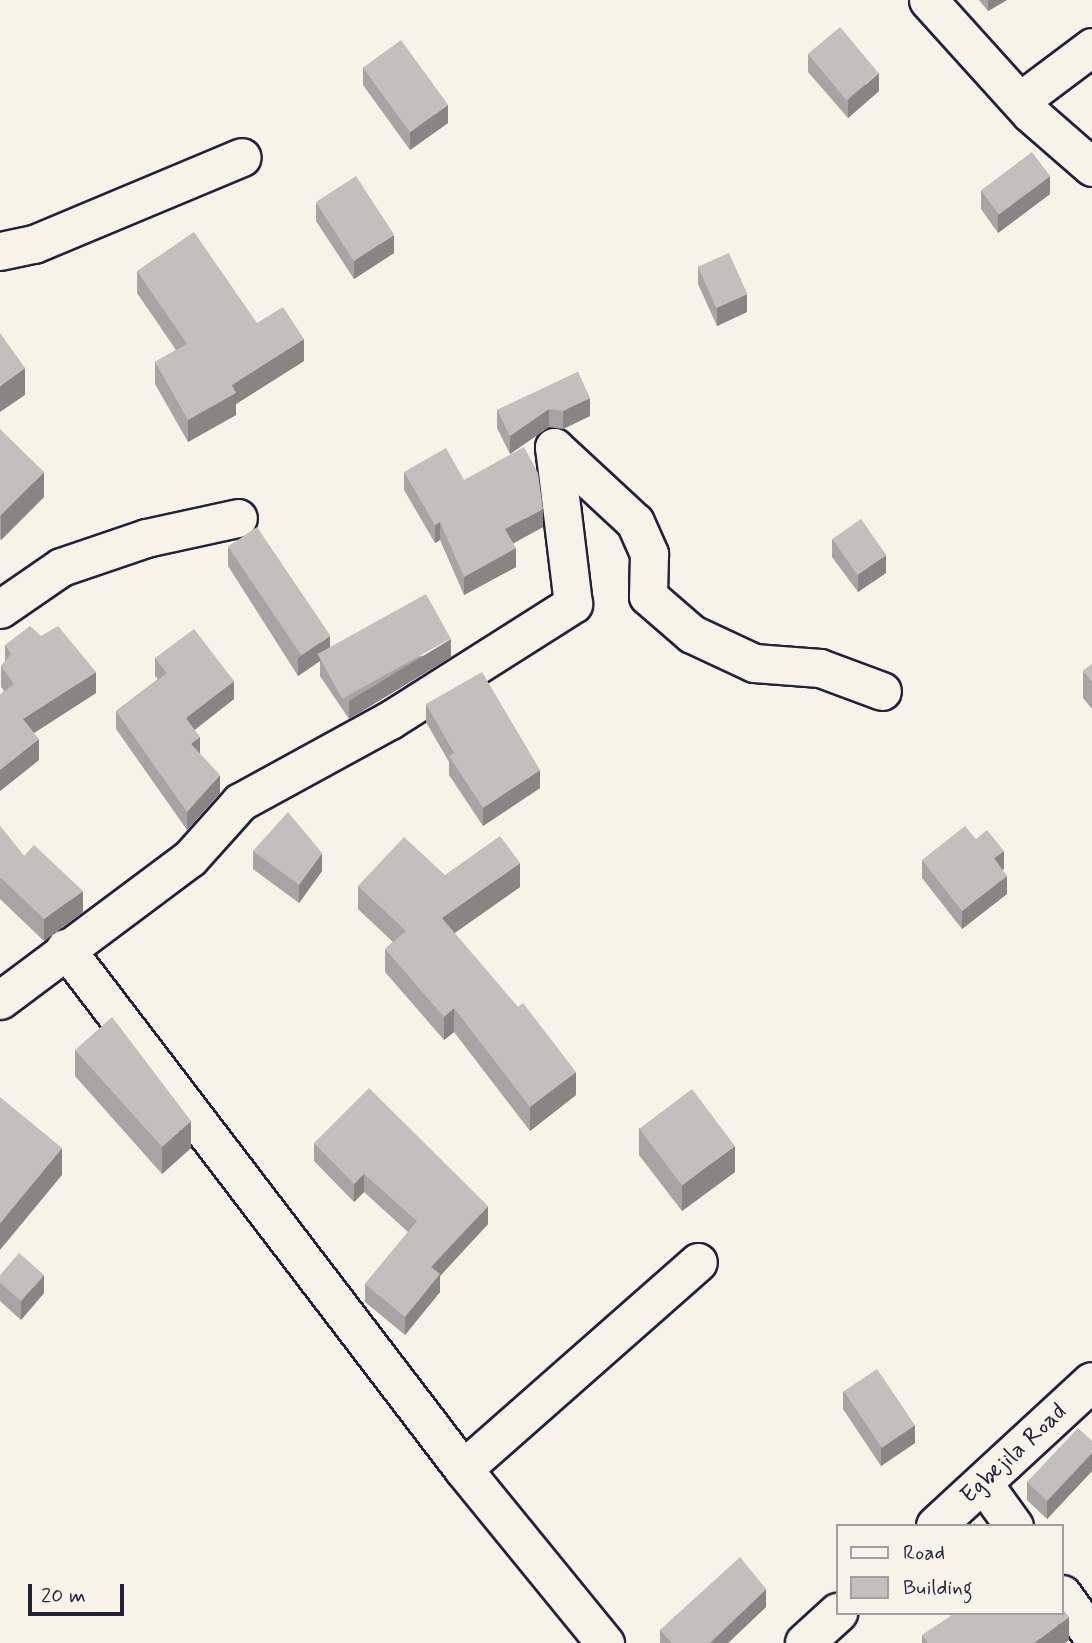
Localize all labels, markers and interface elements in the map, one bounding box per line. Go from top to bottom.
street label: Egbejila Road [955,1398,1073,1510]
legend [836,1524,1064,1615]
text: Road [903,1539,945,1567]
scale bar [32,1570,128,1614]
text: Building [903,1574,973,1602]
text: 20 m [41,1582,86,1610]

